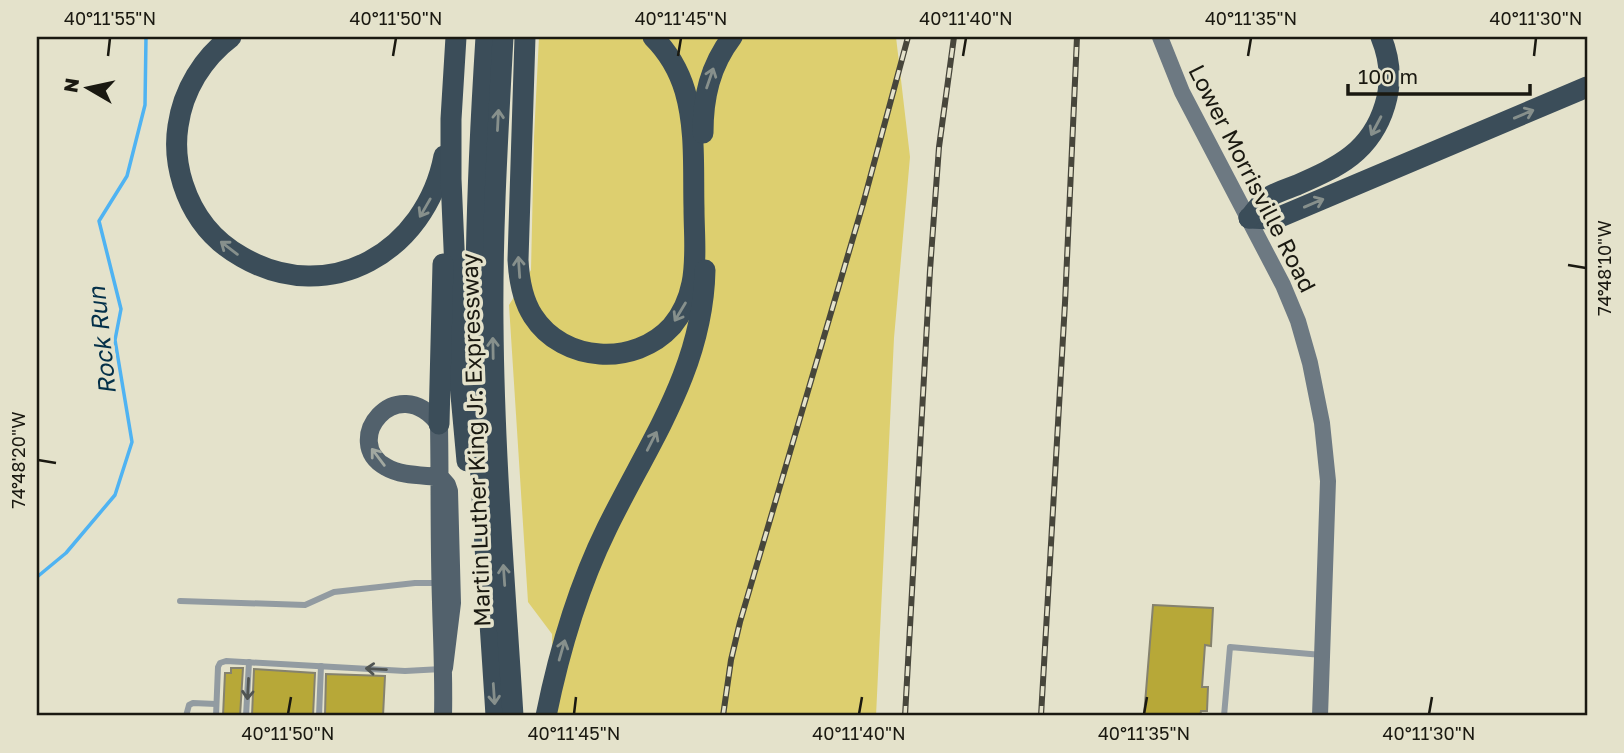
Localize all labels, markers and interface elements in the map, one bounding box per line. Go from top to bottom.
text: 40°11'55"N [64,7,156,29]
text: 40°11'50"N [350,7,442,29]
text: 40°11'45"N [635,7,727,29]
text: 40°11'40"N [919,7,1013,29]
text: 40°11'35"N [1205,7,1297,29]
text: 40°11'30"N [1490,7,1582,29]
north arrow [52,52,122,122]
scale bar [1348,52,1530,96]
street label: Lower Morrisville Road [1183,59,1323,297]
text: 100 m [1358,63,1418,89]
one-way arrow [704,67,717,89]
text: N [58,76,83,94]
one-way arrow [1512,107,1534,120]
one-way arrow [492,109,505,132]
one-way arrow [1369,115,1382,136]
one-way arrow [1303,195,1324,208]
one-way arrow [417,197,431,217]
text: 74°48'10"W [1593,220,1615,316]
one-way arrow [220,241,239,255]
street label: Martin Luther King Jr. Expressway [454,253,496,627]
one-way arrow [512,256,525,279]
water label: Rock Run [81,284,121,396]
one-way arrow [673,302,687,322]
one-way arrow [486,336,500,359]
text: 74°48'20"W [7,411,29,509]
one-way arrow [645,431,659,452]
one-way arrow [371,448,386,467]
one-way arrow [497,564,510,587]
one-way arrow [556,639,569,662]
one-way arrow [365,662,388,675]
one-way arrow [241,677,254,700]
one-way arrow [488,682,501,705]
text: 40°11'50"N [242,722,334,744]
text: 40°11'45"N [528,722,620,744]
text: 40°11'40"N [812,722,906,744]
text: 40°11'35"N [1098,722,1190,744]
text: 40°11'30"N [1383,722,1475,744]

